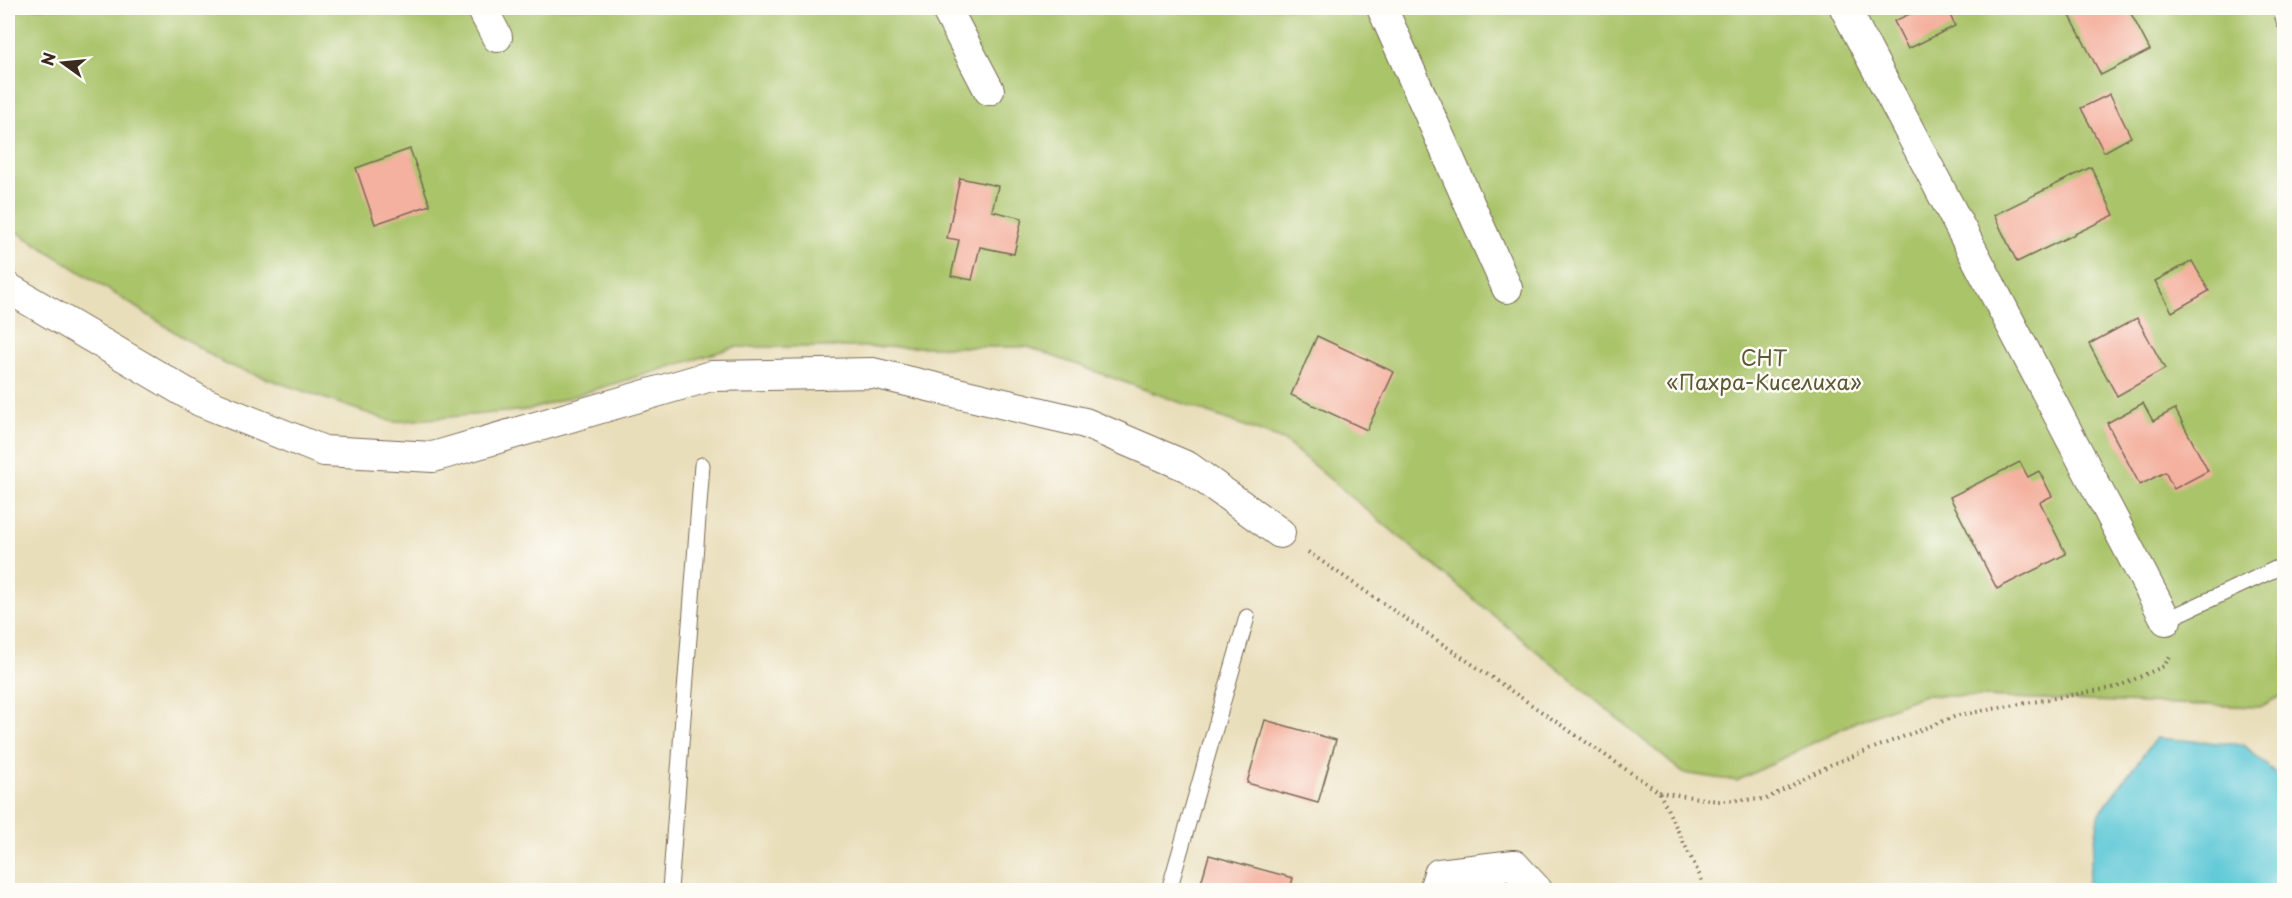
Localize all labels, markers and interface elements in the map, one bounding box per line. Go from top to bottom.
north arrow [33,33,93,93]
text: N [34,50,61,68]
park label: СНТ «Пахра-Киселиха» [1666,341,1862,397]

